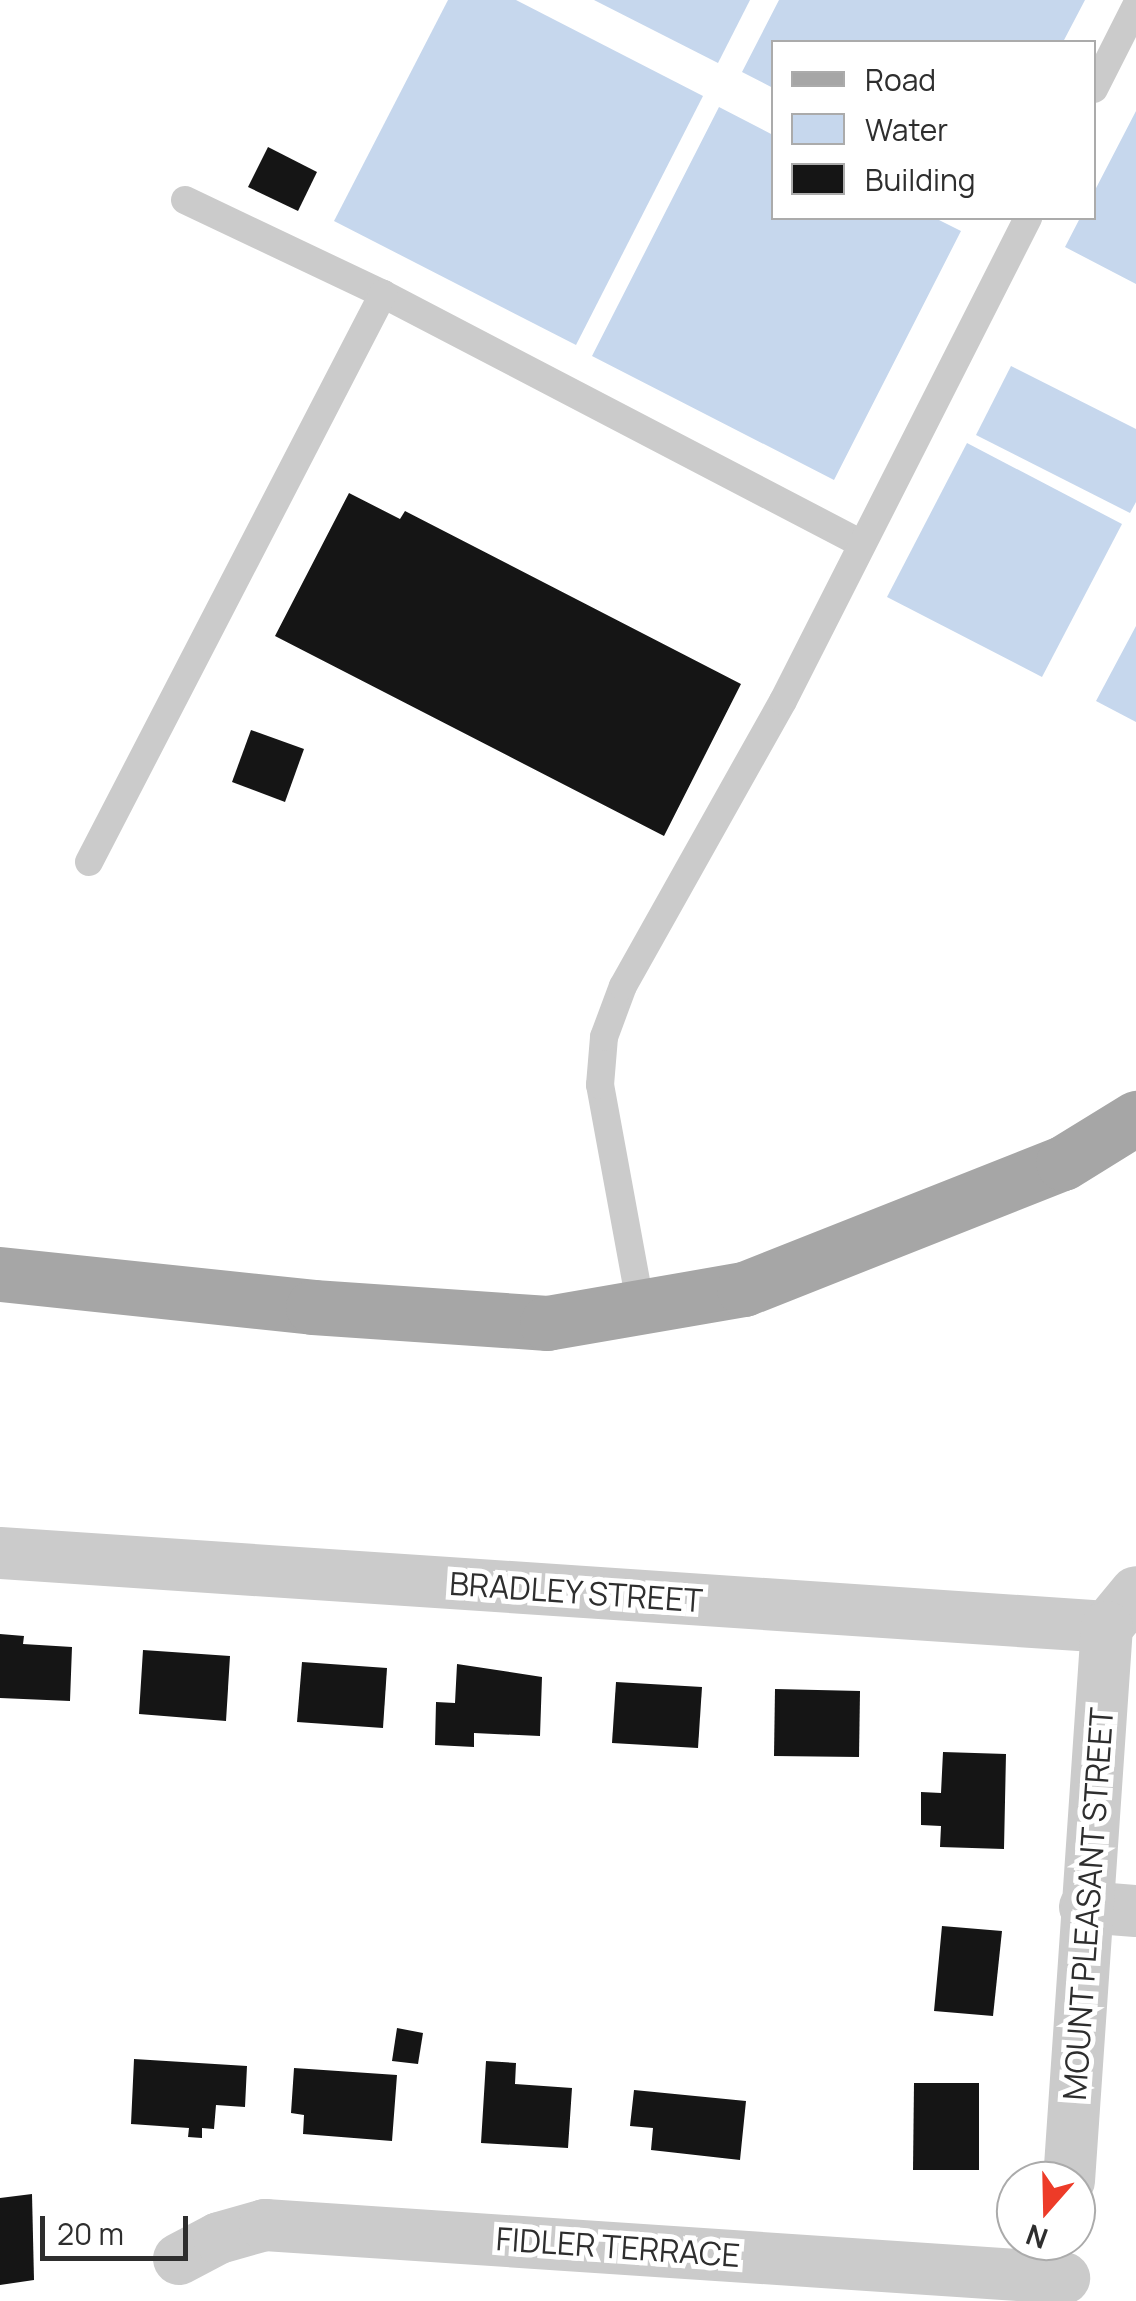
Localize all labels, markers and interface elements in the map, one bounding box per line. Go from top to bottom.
legend [771,40,1096,220]
text: Road [865,59,936,100]
text: Water [865,109,948,150]
text: Building [865,159,976,200]
street label: BRADLEY STREET [448,1564,704,1620]
street label: MOUNT PLEASANT STREET [1055,1705,1121,2103]
north arrow [996,2161,1096,2261]
scale bar [45,2196,192,2258]
text: 20 m [57,2213,124,2254]
text: N [1020,2216,1052,2259]
street label: FIDLER TERRACE [495,2219,741,2275]

